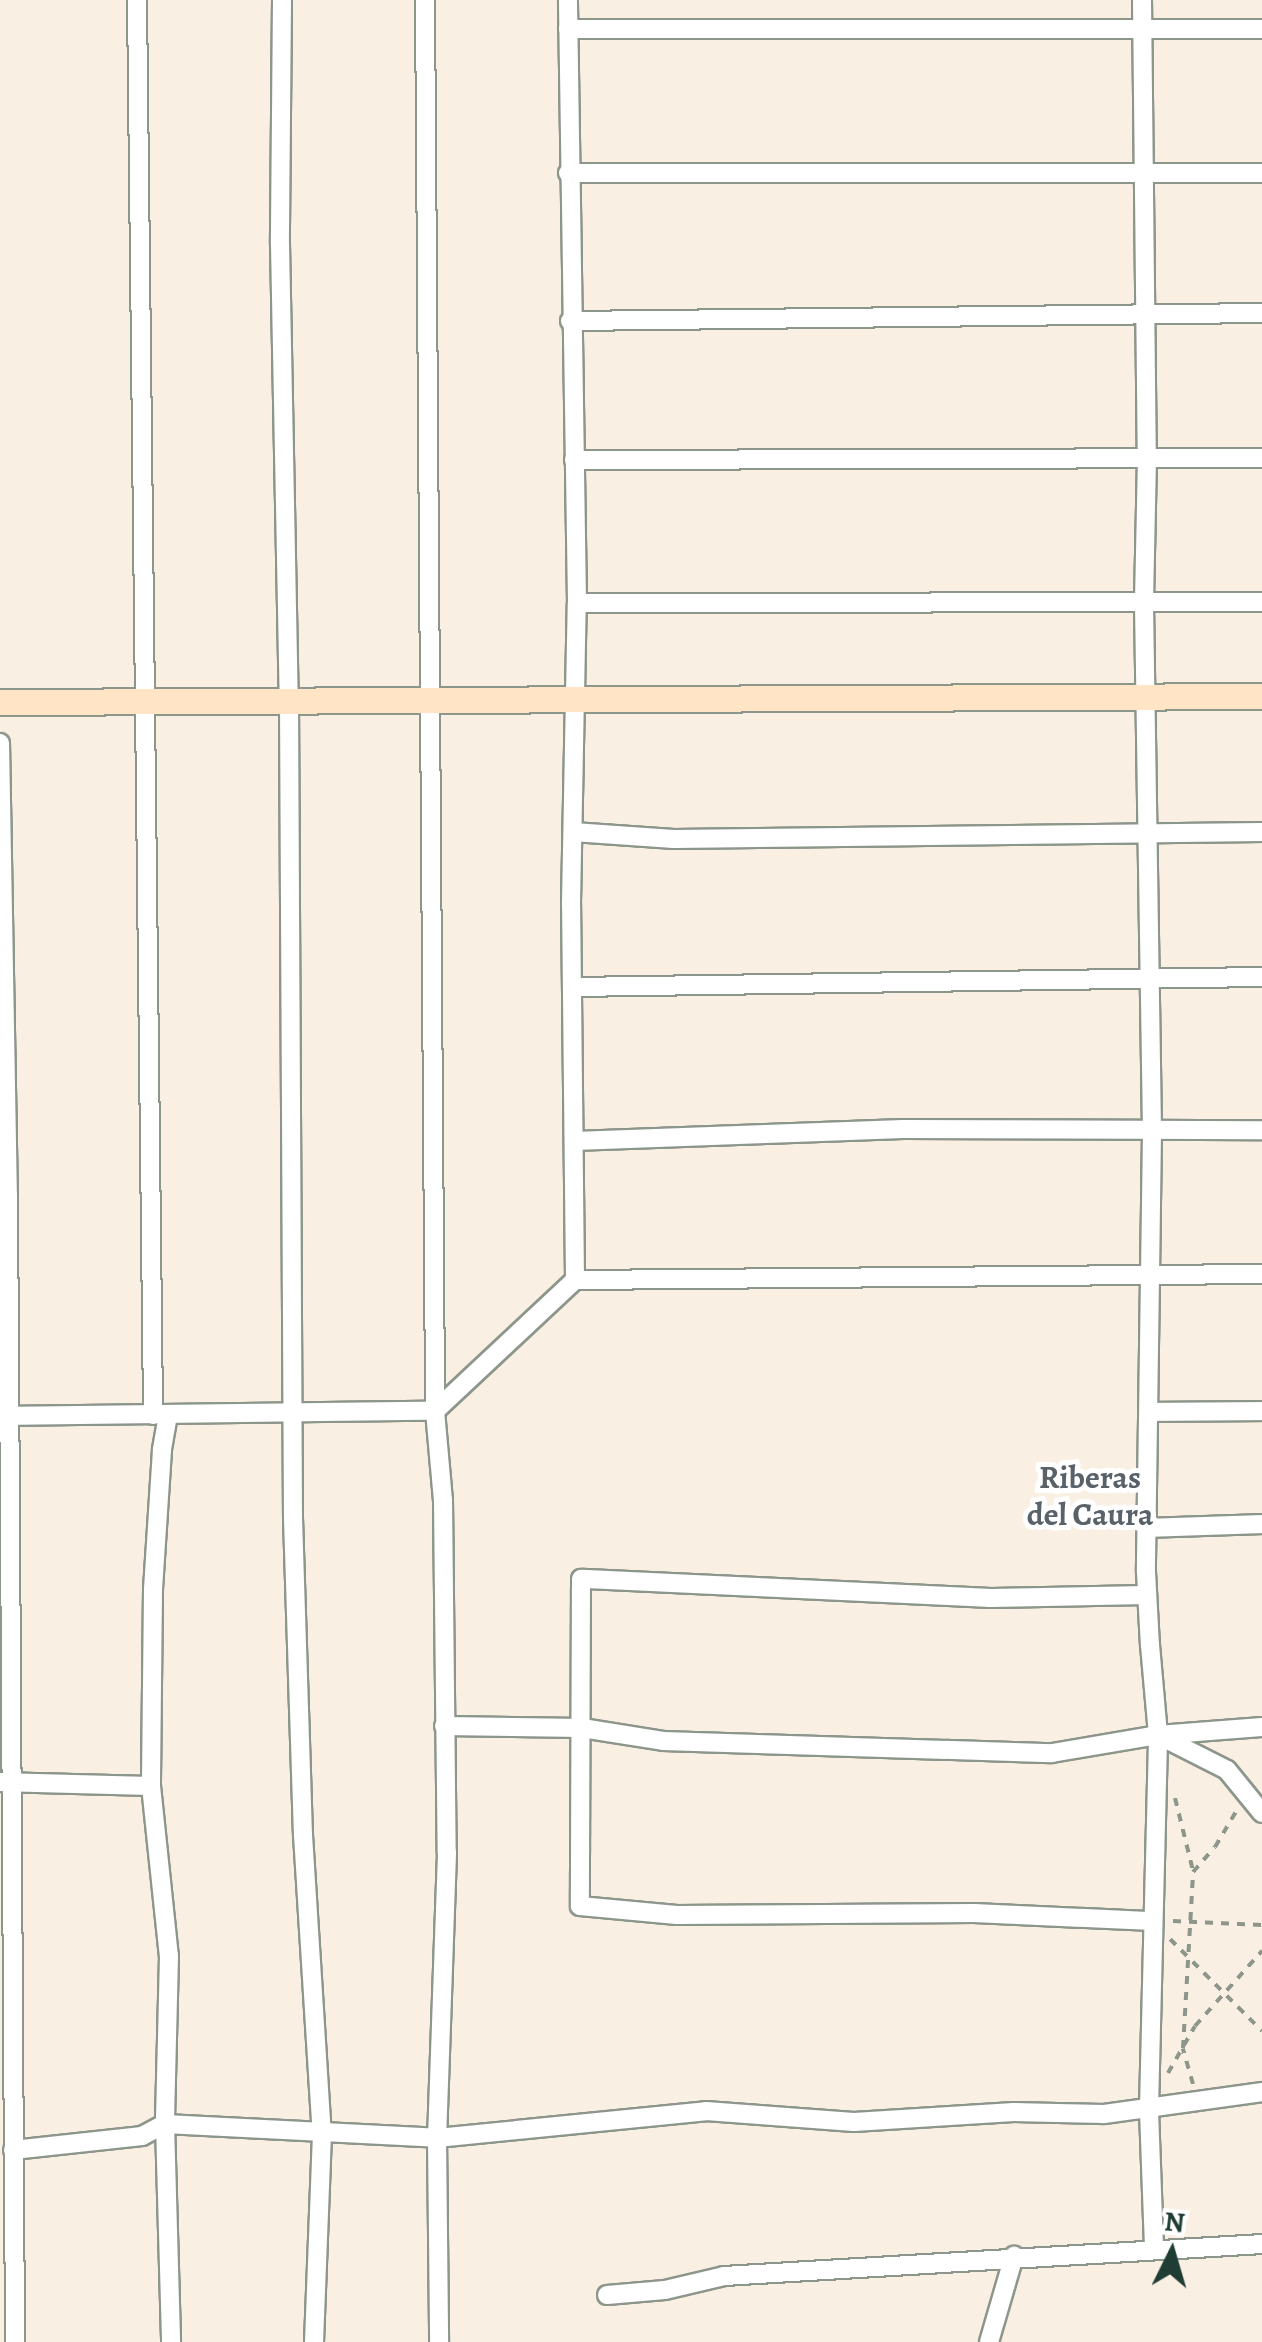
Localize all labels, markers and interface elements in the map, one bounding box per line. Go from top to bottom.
district label: Riberas del Caura [1027,1459,1153,1534]
north arrow [1122,2202,1222,2302]
text: N [1163,2202,1186,2242]

